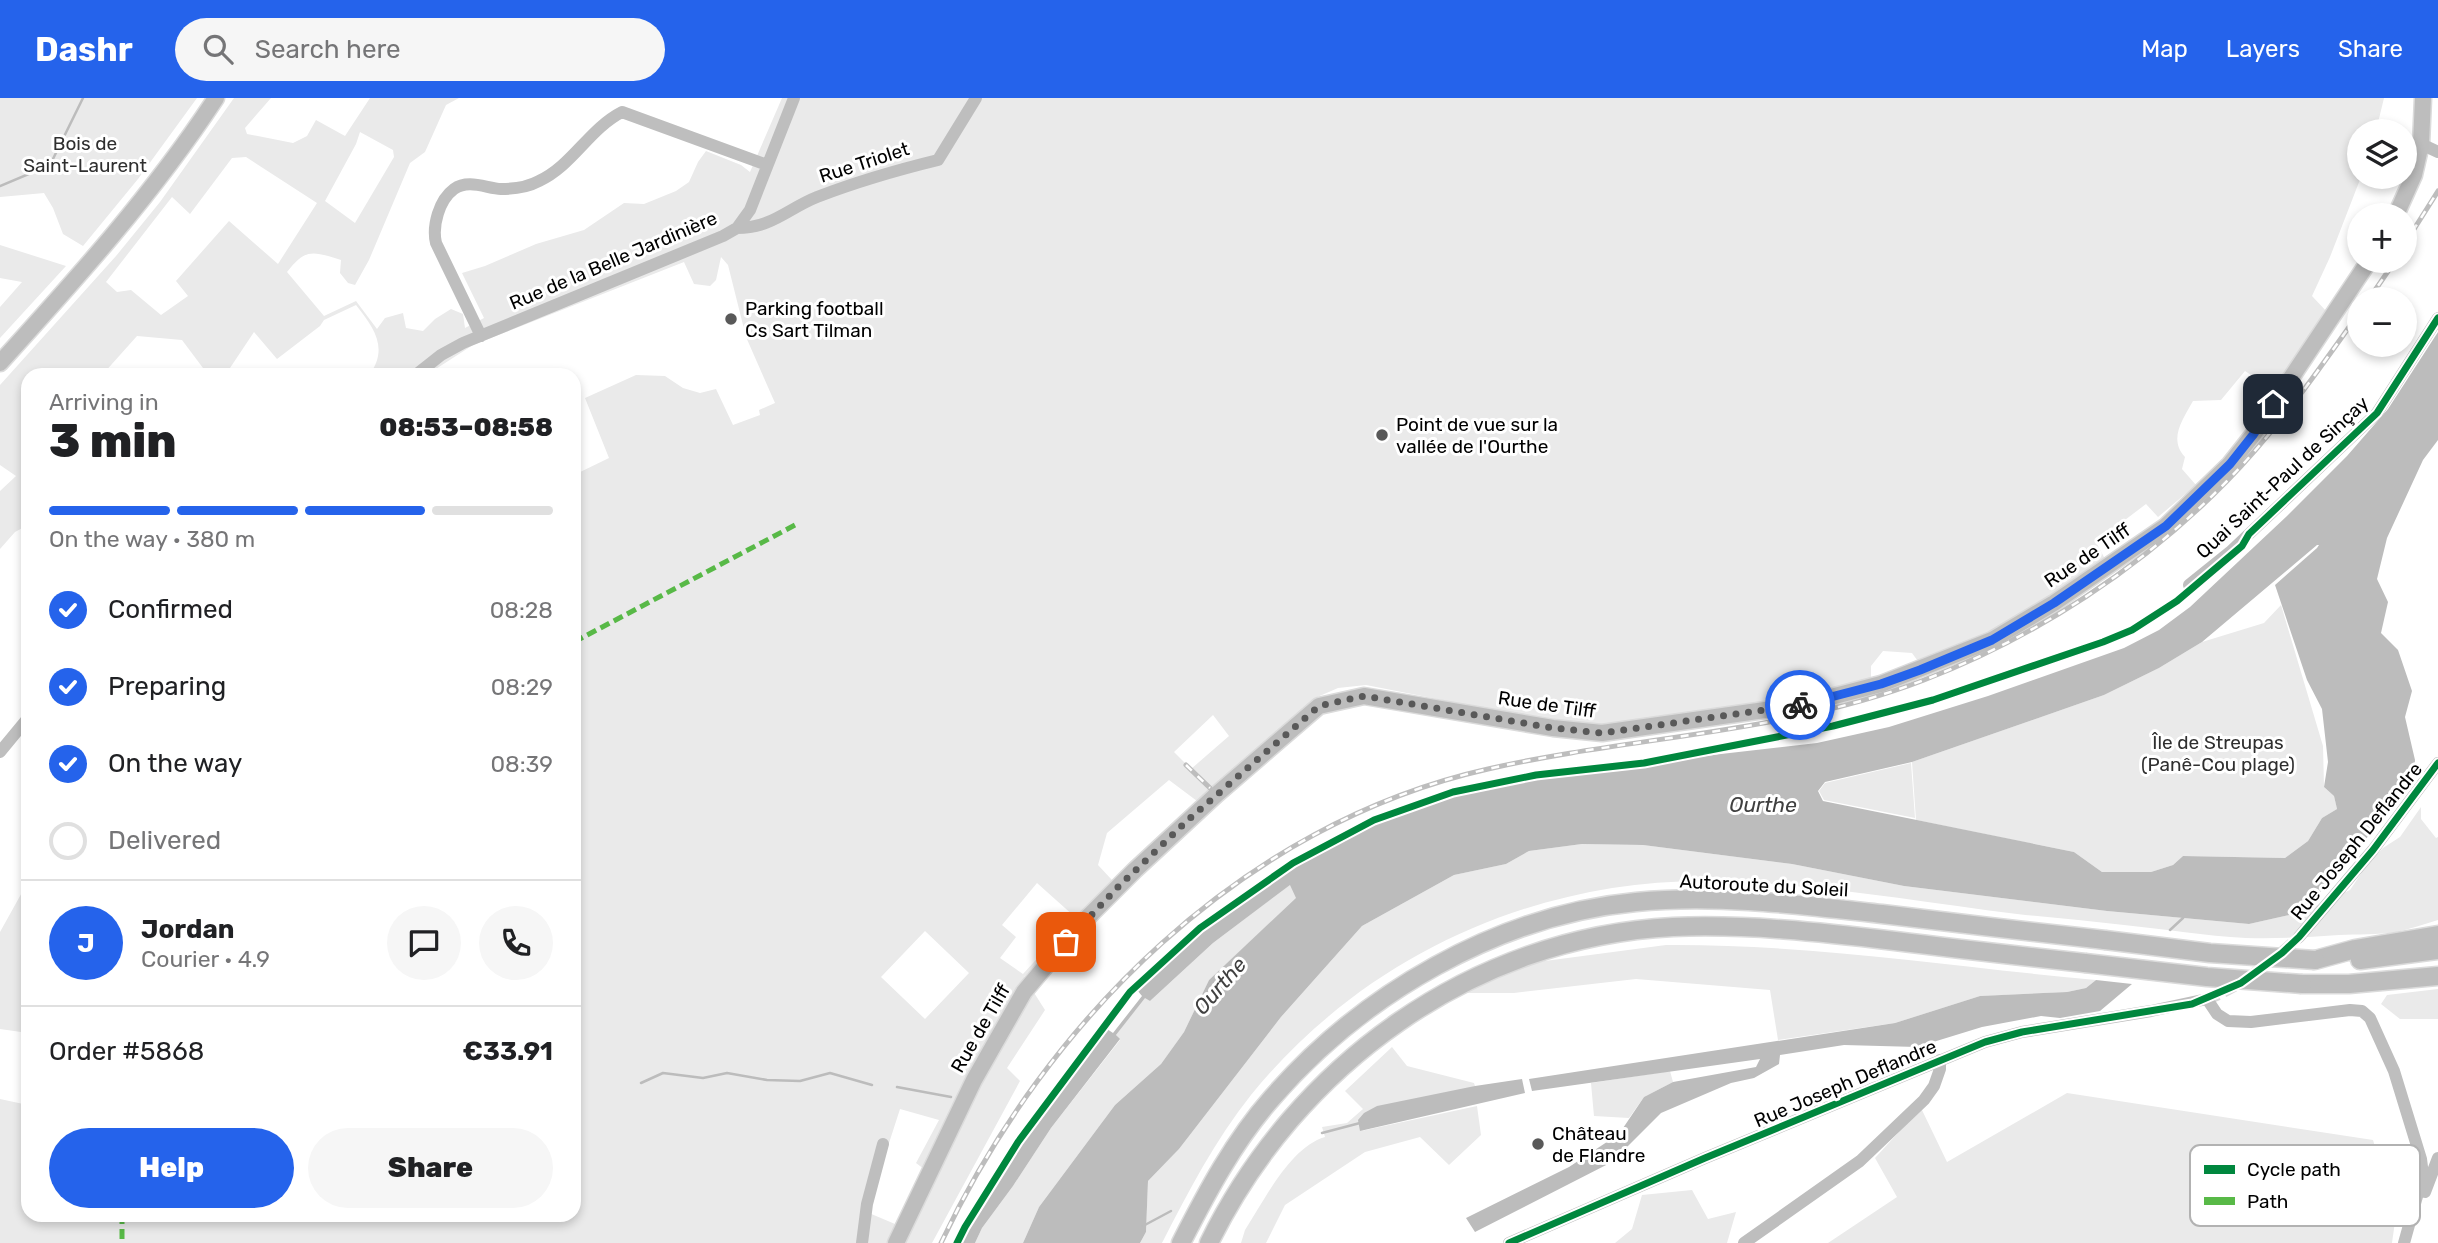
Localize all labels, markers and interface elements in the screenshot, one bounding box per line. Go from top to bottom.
search box [175,18,665,81]
text: Dashr [35,30,133,69]
icon: search [199,30,237,68]
text: Search here [255,34,401,65]
text: Map [2141,35,2188,63]
text: Layers [2226,35,2300,63]
text: Share [2338,35,2403,63]
map controls [2347,119,2417,357]
button: layers [2347,119,2417,189]
park label: Bois de Saint-Laurent [23,132,147,177]
street label: Rue Triolet [816,137,913,188]
button: + [2347,203,2417,273]
street label: Rue de la Belle Jardinière [506,206,720,315]
button: − [2347,287,2417,357]
place label: Parking football Cs Sart Tilman [745,297,884,342]
marker: Parking football Cs Sart Tilman [723,311,739,327]
pin [2243,374,2303,434]
icon: home [2254,385,2292,423]
text: Arriving in [49,388,159,416]
street label: Quai Saint-Paul de Sinçay [2191,391,2373,563]
text: 08:53–08:58 [379,412,553,443]
place label: Point de vue sur la vallée de l'Ourthe [1396,413,1558,458]
text: 3 min [49,414,177,469]
marker: Point de vue sur la vallée de l'Ourthe [1374,427,1390,443]
street label: Rue de Tilff [2040,518,2135,593]
text: On the way · 380 m [49,525,255,553]
icon: check [49,591,87,629]
text: Confirmed [108,594,233,625]
text: 08:28 [490,596,553,624]
icon: check [49,668,87,706]
courier [1765,670,1835,740]
text: Preparing [108,671,226,702]
text: 08:29 [491,673,553,701]
street label: Rue de Tilff [1497,686,1598,723]
icon: bike [1781,686,1819,724]
park label: Île de Streupas (Panê-Cou plage) [2141,731,2295,776]
icon: check [49,745,87,783]
text: On the way [108,748,242,779]
text: 08:39 [490,750,553,778]
street label: Rue Joseph Deflandre [2286,758,2427,925]
water label: Ourthe [1729,792,1797,817]
text: Delivered [108,825,221,856]
street label: Autoroute du Soleil [1679,870,1849,901]
button: chat [387,906,461,980]
button: phone [479,906,553,980]
pin [1036,912,1096,972]
text: Jordan [141,914,234,945]
icon: bag [1047,923,1085,961]
text: J [77,928,95,959]
text: Courier · 4.9 [141,945,270,973]
water label: Ourthe [1188,952,1251,1019]
street label: Rue de Tilff [946,979,1015,1077]
street label: Rue Joseph Deflandre [1750,1035,1940,1132]
text: Order #5868 [49,1036,204,1067]
text: €33.91 [462,1036,553,1067]
place label: Château de Flandre [1552,1122,1645,1167]
button: Help [49,1128,294,1208]
button: Share [308,1128,553,1208]
marker: Château de Flandre [1530,1136,1546,1152]
legend [2190,1145,2420,1226]
text: Cycle path [2247,1158,2341,1181]
text: Path [2247,1190,2288,1213]

